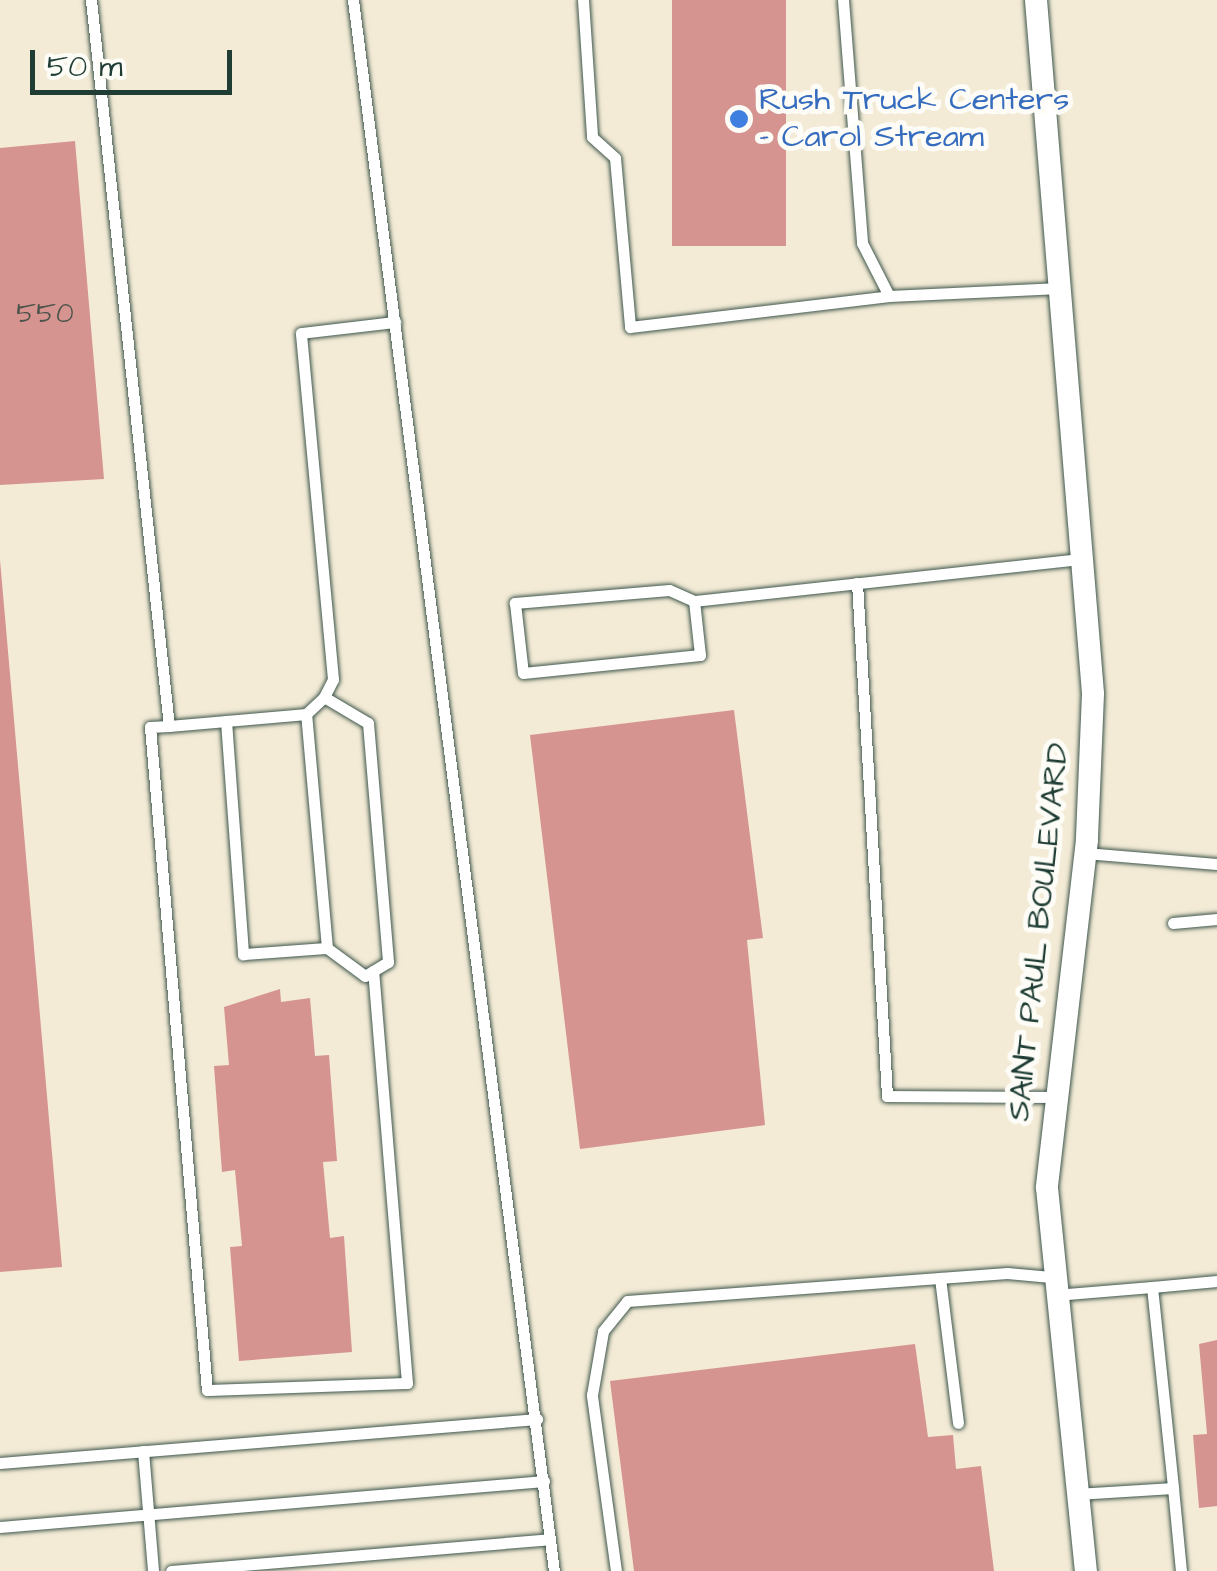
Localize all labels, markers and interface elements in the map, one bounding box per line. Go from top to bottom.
scale bar [35,30,238,92]
text: 50 m [47,46,123,88]
place label: Rush Truck Centers – Carol Stream [759,82,1069,157]
marker: Rush Truck Centers – Carol Stream [728,108,750,130]
house number: 550 [16,297,74,331]
street label: SAINT PAUL BOULEVARD [1000,741,1078,1123]

